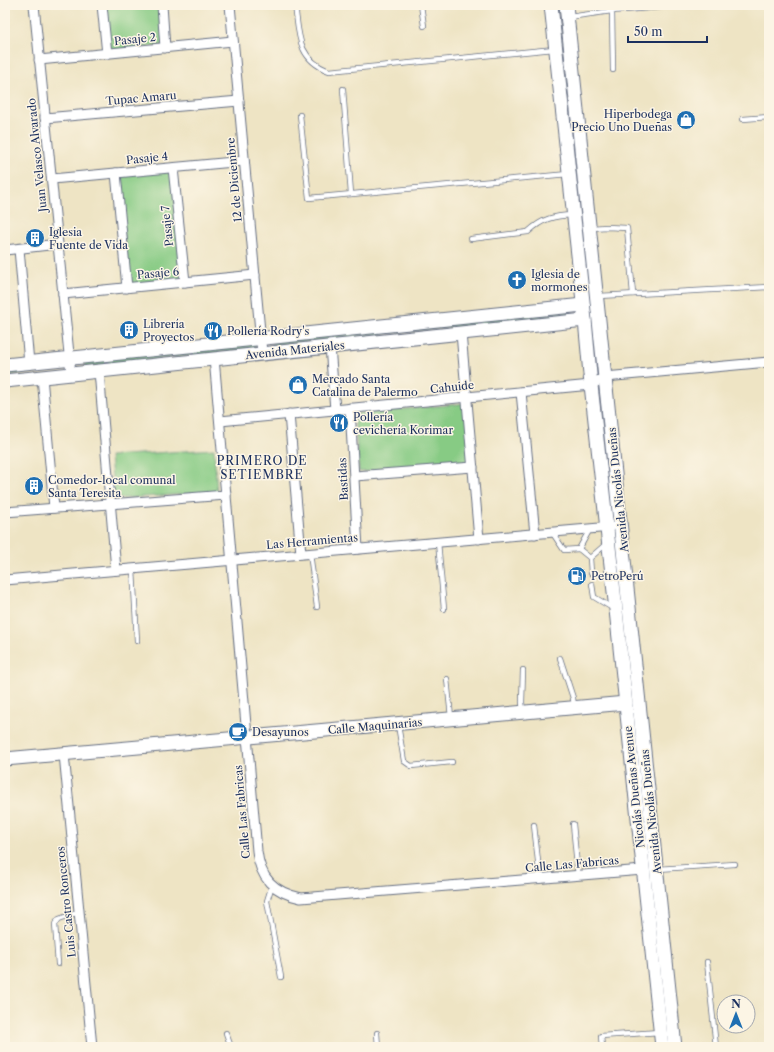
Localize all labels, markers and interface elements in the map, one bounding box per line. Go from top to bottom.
scale bar [628,18,707,44]
text: 50 m [634,24,663,39]
street label: Pasaje 2 [113,30,157,48]
street label: Tupac Amaru [105,88,177,108]
street label: Juan Velasco Alvarado [24,97,50,215]
place label: Hiperbodega Precio Uno Dueñas [571,107,672,134]
shop icon: Hiperbodega Precio Uno Dueñas [675,109,697,131]
street label: 12 de Diciembre [223,137,245,223]
street label: Pasaje 4 [125,149,169,167]
street label: Pasaje 7 [158,204,176,247]
place label: Iglesia Fuente de Vida [49,225,128,252]
building icon: Iglesia Fuente de Vida [24,227,46,249]
street label: Pasaje 6 [136,264,180,282]
place label: Iglesia de mormones [531,267,588,294]
church icon: Iglesia de mormones [506,269,528,291]
place label: Librería Proyectos [143,317,195,344]
building icon: Librería Proyectos [118,319,140,341]
restaurant icon: Pollería Rodry's [202,320,224,342]
place label: Pollería Rodry's [227,324,309,338]
street label: Avenida Materiales [244,338,346,362]
place label: Mercado Santa Catalina de Palermo [312,372,418,399]
shop icon: Mercado Santa Catalina de Palermo [287,374,309,396]
street label: Cahuide [429,378,475,396]
place label: Pollería cevichería Korimar [353,410,453,437]
restaurant icon: Pollería cevichería Korimar [328,412,350,434]
street label: Avenida Nicolás Dueñas [604,427,632,554]
district label: PRIMERO DE SETIEMBRE [216,453,308,482]
street label: Bastidas [335,457,351,501]
place label: Comedor-local comunal Santa Teresita [48,473,176,500]
building icon: Comedor-local comunal Santa Teresita [23,475,45,497]
street label: Las Herramientas [265,530,359,552]
fuel station icon: PetroPerú [566,565,588,587]
place label: PetroPerú [591,569,644,583]
street label: Calle Maquinarias [327,715,423,737]
cafe icon: Desayunos [227,721,249,743]
place label: Desayunos [252,725,309,739]
street label: Nicolás Dueñas Avenue [621,725,647,849]
street label: Avenida Nicolás Dueñas [637,749,665,876]
street label: Calle Las Fabricas [231,764,253,860]
street label: Luis Castro Ronceros [53,846,79,958]
street label: Calle Las Fabricas [524,853,620,875]
north arrow [716,994,756,1034]
text: N [731,997,741,1011]

